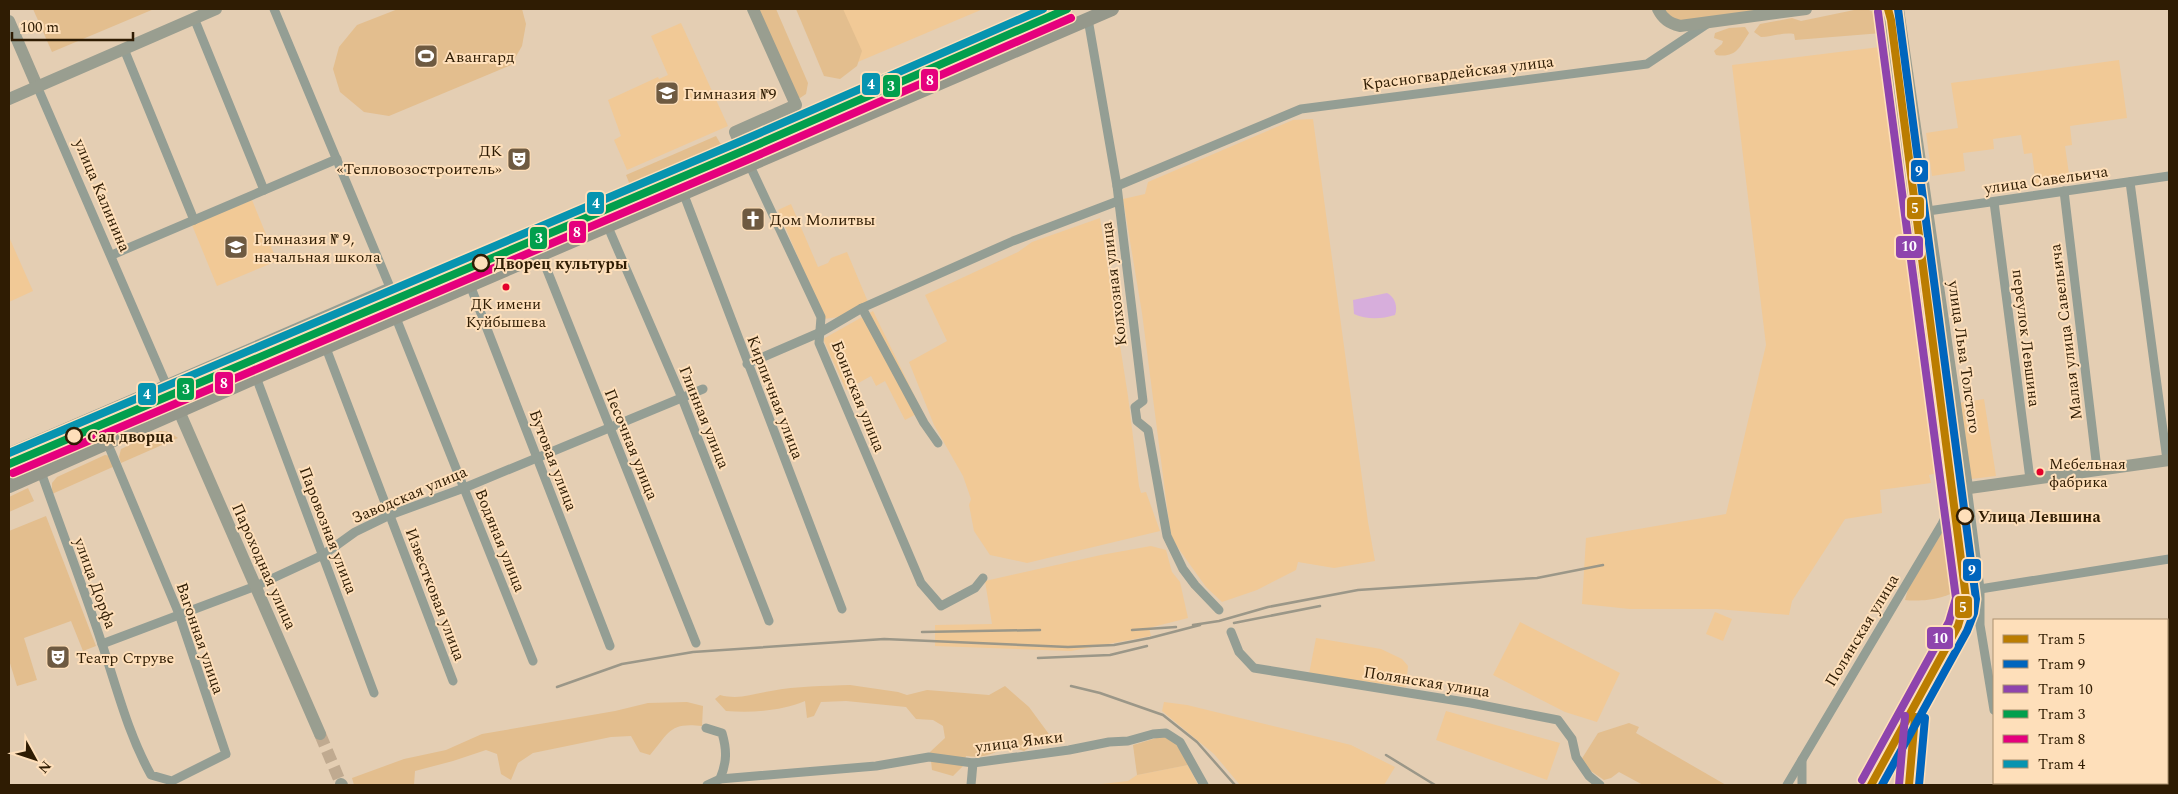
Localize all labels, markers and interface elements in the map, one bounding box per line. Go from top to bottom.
scale bar [12,10,134,42]
text: 100 m [20,16,59,39]
sports icon: Авангард [413,43,439,69]
place label: Авангард [444,45,515,69]
street label: Красногвардейская улица [1361,49,1555,97]
line badge: 8 [920,68,939,92]
text: 8 [926,70,934,91]
line badge: 4 [861,72,881,96]
text: 4 [867,74,875,95]
line badge: 3 [882,74,901,98]
text: 3 [887,76,895,97]
school or university icon: Гимназия №9 [654,80,680,106]
place label: Гимназия №9 [684,82,776,106]
street label: улица Калинина [67,134,137,256]
place label: ДК «Тепловозостроитель» [337,139,502,181]
theatre icon: ДК «Тепловозостроитель» [506,146,532,172]
line badge: 9 [1910,159,1929,183]
street label: улица Савельича [1982,159,2110,201]
text: 9 [1915,161,1923,182]
line badge: 4 [586,191,605,215]
text: 4 [592,193,600,214]
line badge: 5 [1906,196,1925,220]
text: 5 [1911,198,1919,219]
church icon: Дом Молитвы [740,206,766,232]
place label: Дом Молитвы [770,208,876,232]
line badge: 8 [568,220,587,244]
street label: Колхозная улица [1094,220,1134,347]
text: 8 [573,222,581,243]
line badge: 3 [529,226,548,250]
place label: Гимназия № 9, начальная школа [254,227,381,269]
text: 3 [535,228,543,249]
school or university icon: Гимназия № 9, начальная школа [223,234,249,260]
line badge: 10 [1895,235,1924,259]
text: 10 [1901,236,1917,257]
street label: Малая улица Савельича [2043,242,2089,421]
place label: Дворец культуры [494,252,628,276]
marker: Дворец культуры [472,254,490,272]
street label: переулок Левшина [2006,268,2046,409]
street label: улица Льва Толстого [1941,278,1987,435]
marker: ДК имени Куйбышева [501,282,511,292]
place label: ДК имени Куйбышева [466,293,547,334]
street label: Кирпичная улица [740,332,810,463]
street label: Боинская улица [825,337,891,456]
street label: Глинная улица [673,362,736,473]
line badge: 8 [214,371,234,395]
text: 8 [220,373,228,394]
line badge: 3 [176,377,195,401]
text: 3 [182,379,190,400]
line badge: 4 [137,382,157,406]
text: 4 [143,384,151,405]
street label: Песочная улица [598,385,664,504]
street label: Бутовая улица [523,406,583,515]
place label: Сад дворца [87,425,174,449]
marker: Сад дворца [65,427,83,445]
place label: Мебельная фабрика [2049,453,2126,494]
street label: Заводская улица [348,460,471,530]
street label: Паровозная улица [293,463,363,598]
marker: Мебельная фабрика [2035,467,2045,477]
street label: Водяная улица [468,485,532,596]
street label: Пароходная улица [225,499,303,634]
place label: Улица Левшина [1978,505,2101,529]
marker: Улица Левшина [1956,507,1974,525]
street label: Известковая улица [399,524,472,665]
street label: улица Дорфа [67,534,123,632]
line badge: 9 [1962,558,1982,582]
text: 9 [1968,560,1976,581]
street label: Полянская улица [1819,570,1905,691]
street label: Вагонная улица [170,579,230,698]
line badge: 5 [1954,595,1973,619]
text: 5 [1959,597,1967,618]
legend [1993,619,2168,784]
line badge: 10 [1926,626,1954,650]
text: 10 [1932,628,1948,649]
text: Tram 5 [2038,628,2085,651]
theatre icon: Театр Струве [45,644,71,670]
place label: Театр Струве [76,646,174,670]
text: Tram 9 [2038,653,2085,676]
street label: Полянская улица [1362,660,1492,704]
text: Tram 10 [2038,678,2093,701]
text: Tram 3 [2038,703,2086,726]
street label: улица Ямки [973,725,1064,759]
text: Tram 8 [2038,728,2085,751]
north arrow [10,734,60,784]
text: Tram 4 [2038,753,2086,776]
text: N [33,756,56,778]

